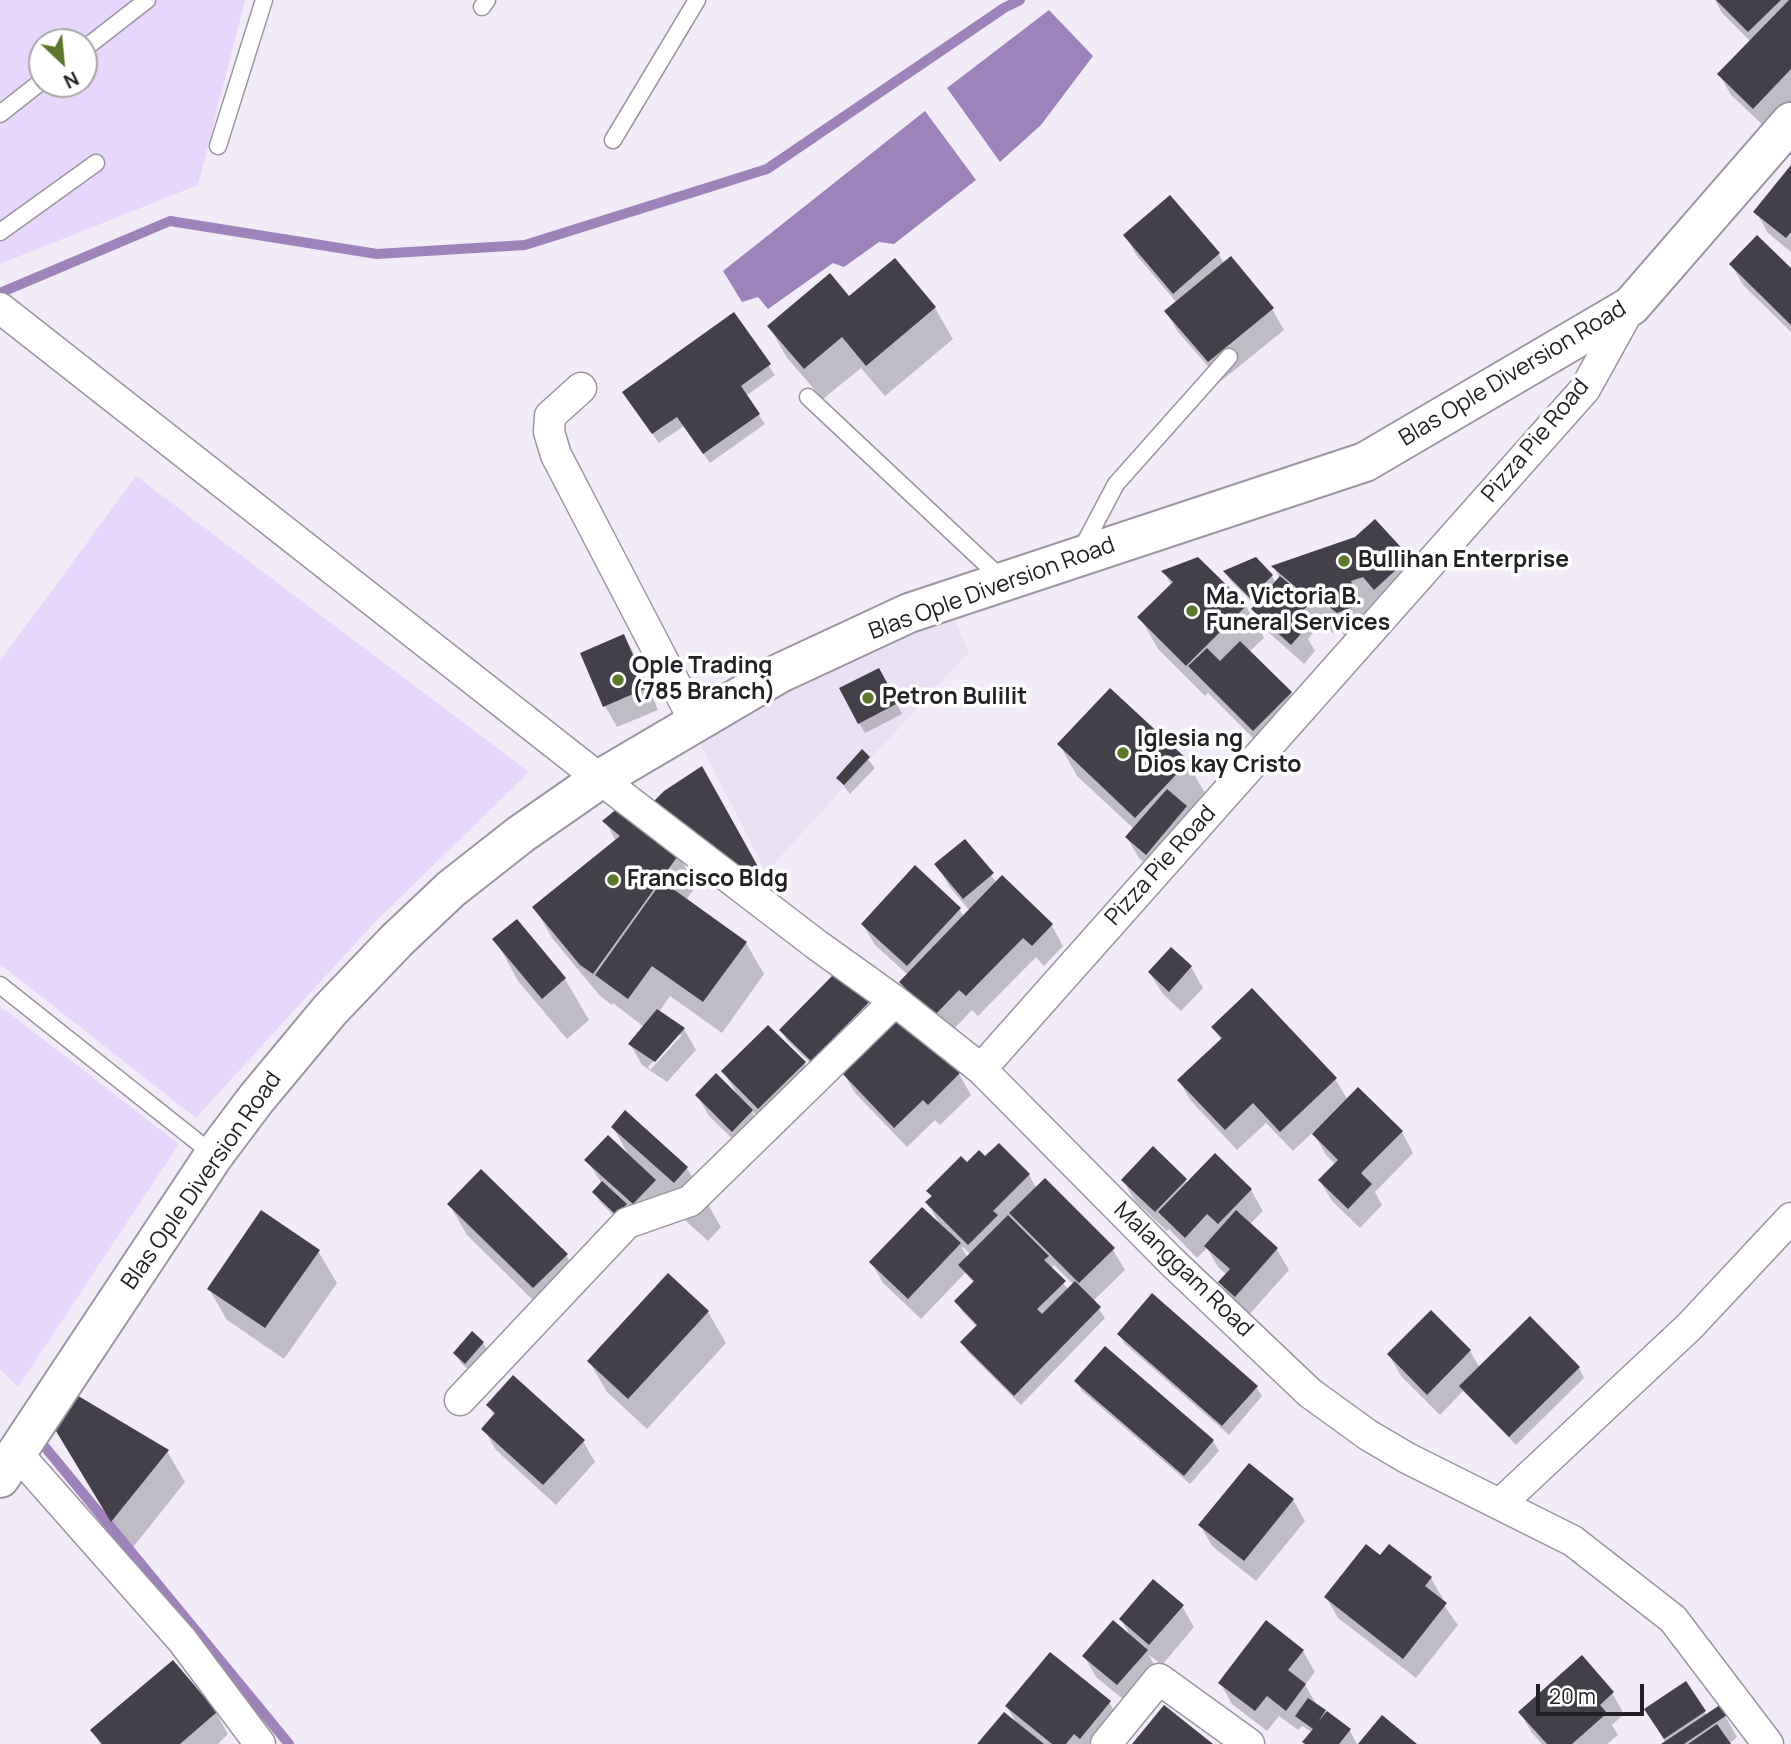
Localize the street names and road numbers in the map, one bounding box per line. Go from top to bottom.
street label: Blas Ople Diversion Road [1395,295,1631,453]
street label: Pizza Pie Road [1477,374,1595,508]
street label: Blas Ople Diversion Road [865,532,1119,646]
street label: Pizza Pie Road [1100,800,1222,932]
street label: Blas Ople Diversion Road [116,1067,288,1295]
street label: Malanggam Road [1108,1197,1258,1343]

